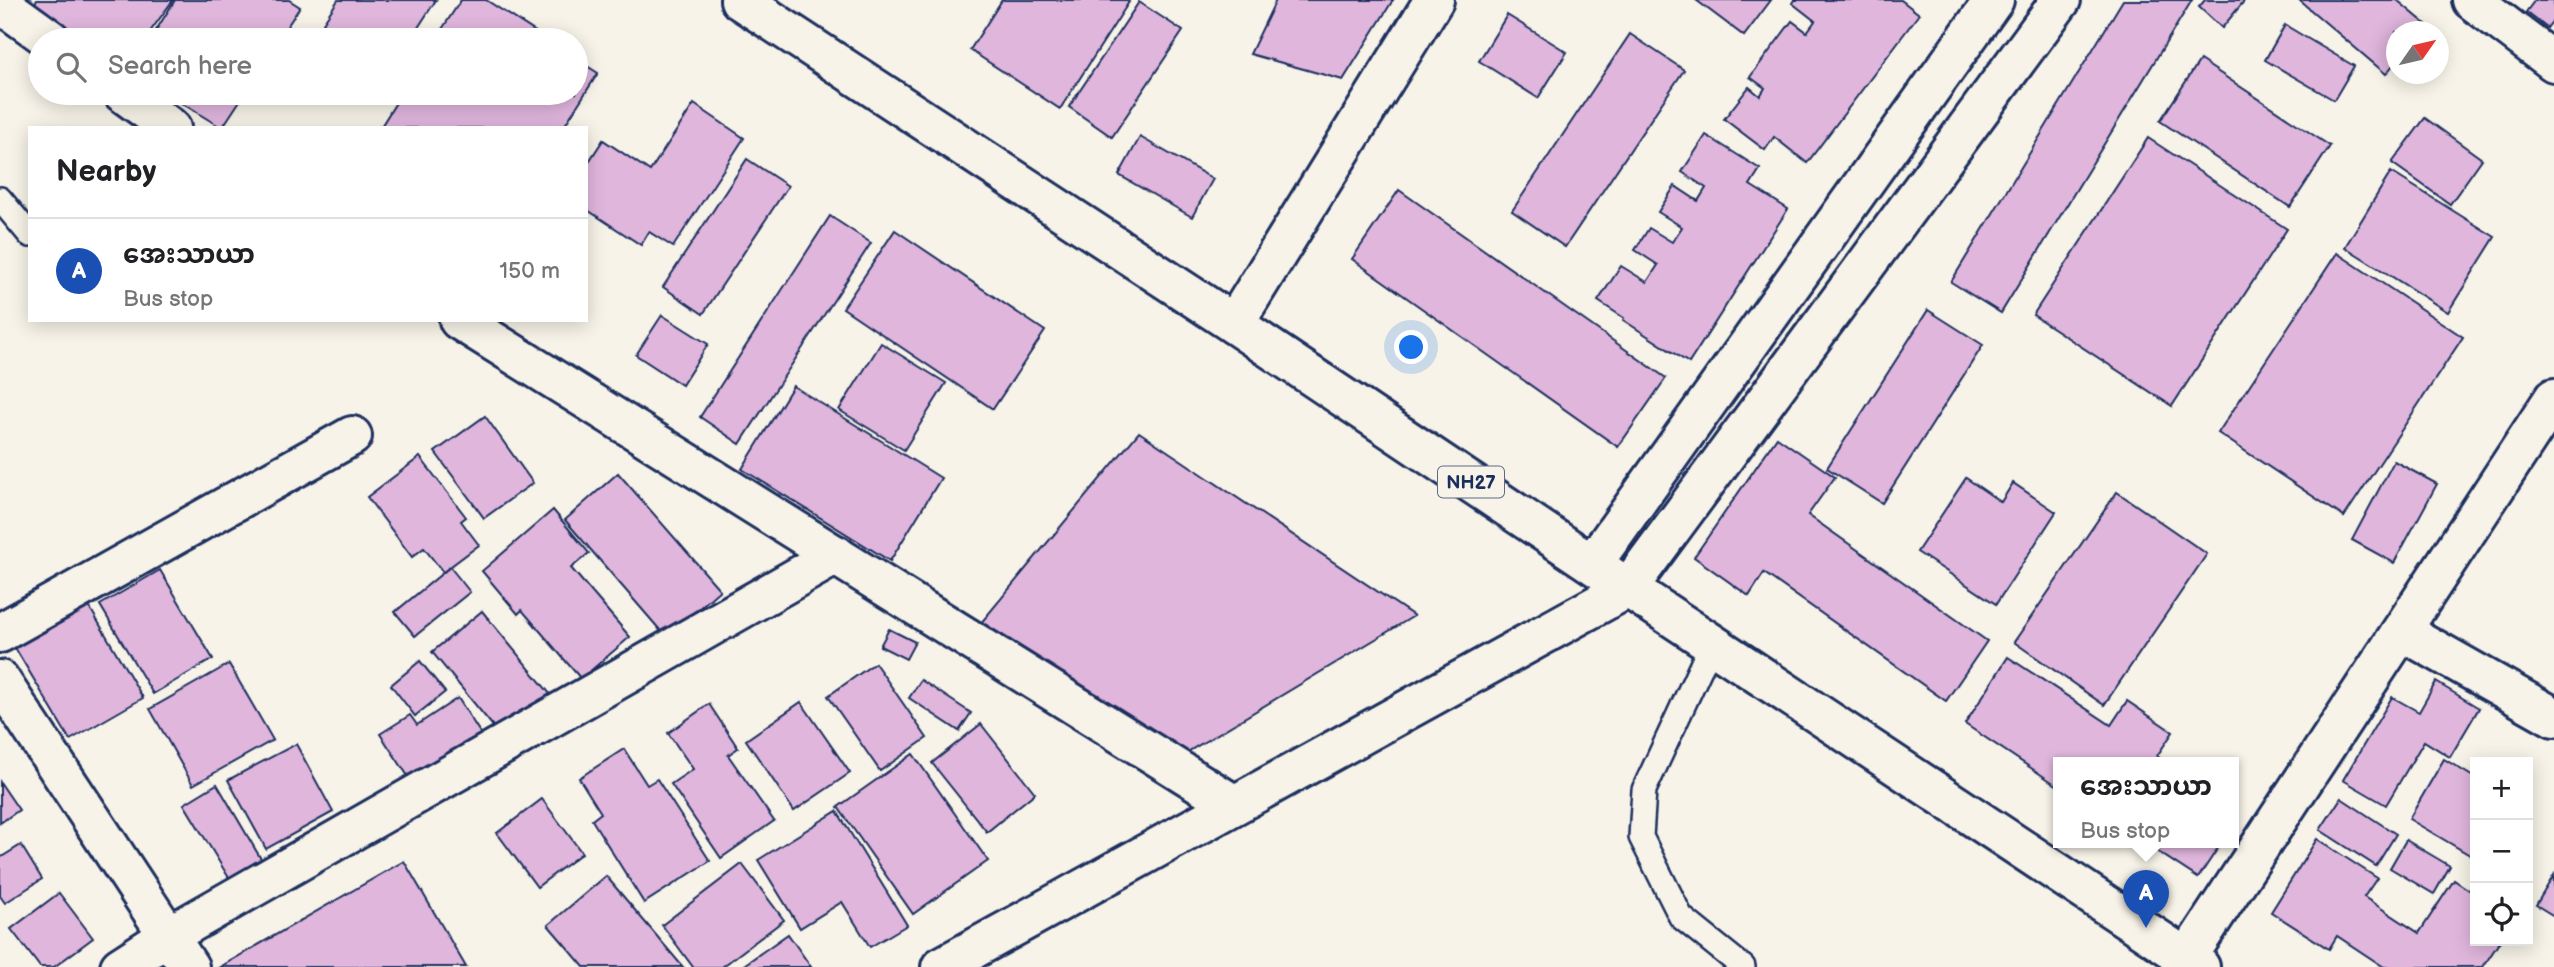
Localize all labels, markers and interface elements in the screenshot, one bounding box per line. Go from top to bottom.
north arrow [2386,21,2449,84]
search box [28,28,588,105]
icon: search [52,48,90,86]
text: Search here [108,51,252,82]
text: Nearby [56,154,156,190]
text: အေးသာယာ [123,240,255,271]
text: A [72,257,86,285]
text: 150 m [499,257,560,285]
text: Bus stop [123,285,213,313]
your location [1394,330,1428,364]
road number: NH27 [1438,467,1504,498]
popup [2053,757,2239,848]
map controls [2470,757,2533,946]
button: + [2470,757,2533,820]
text: အေးသာယာ [2080,772,2212,803]
text: Bus stop [2080,817,2170,845]
button: − [2470,820,2533,883]
pin: A [2123,870,2169,928]
button: locate [2470,883,2533,946]

